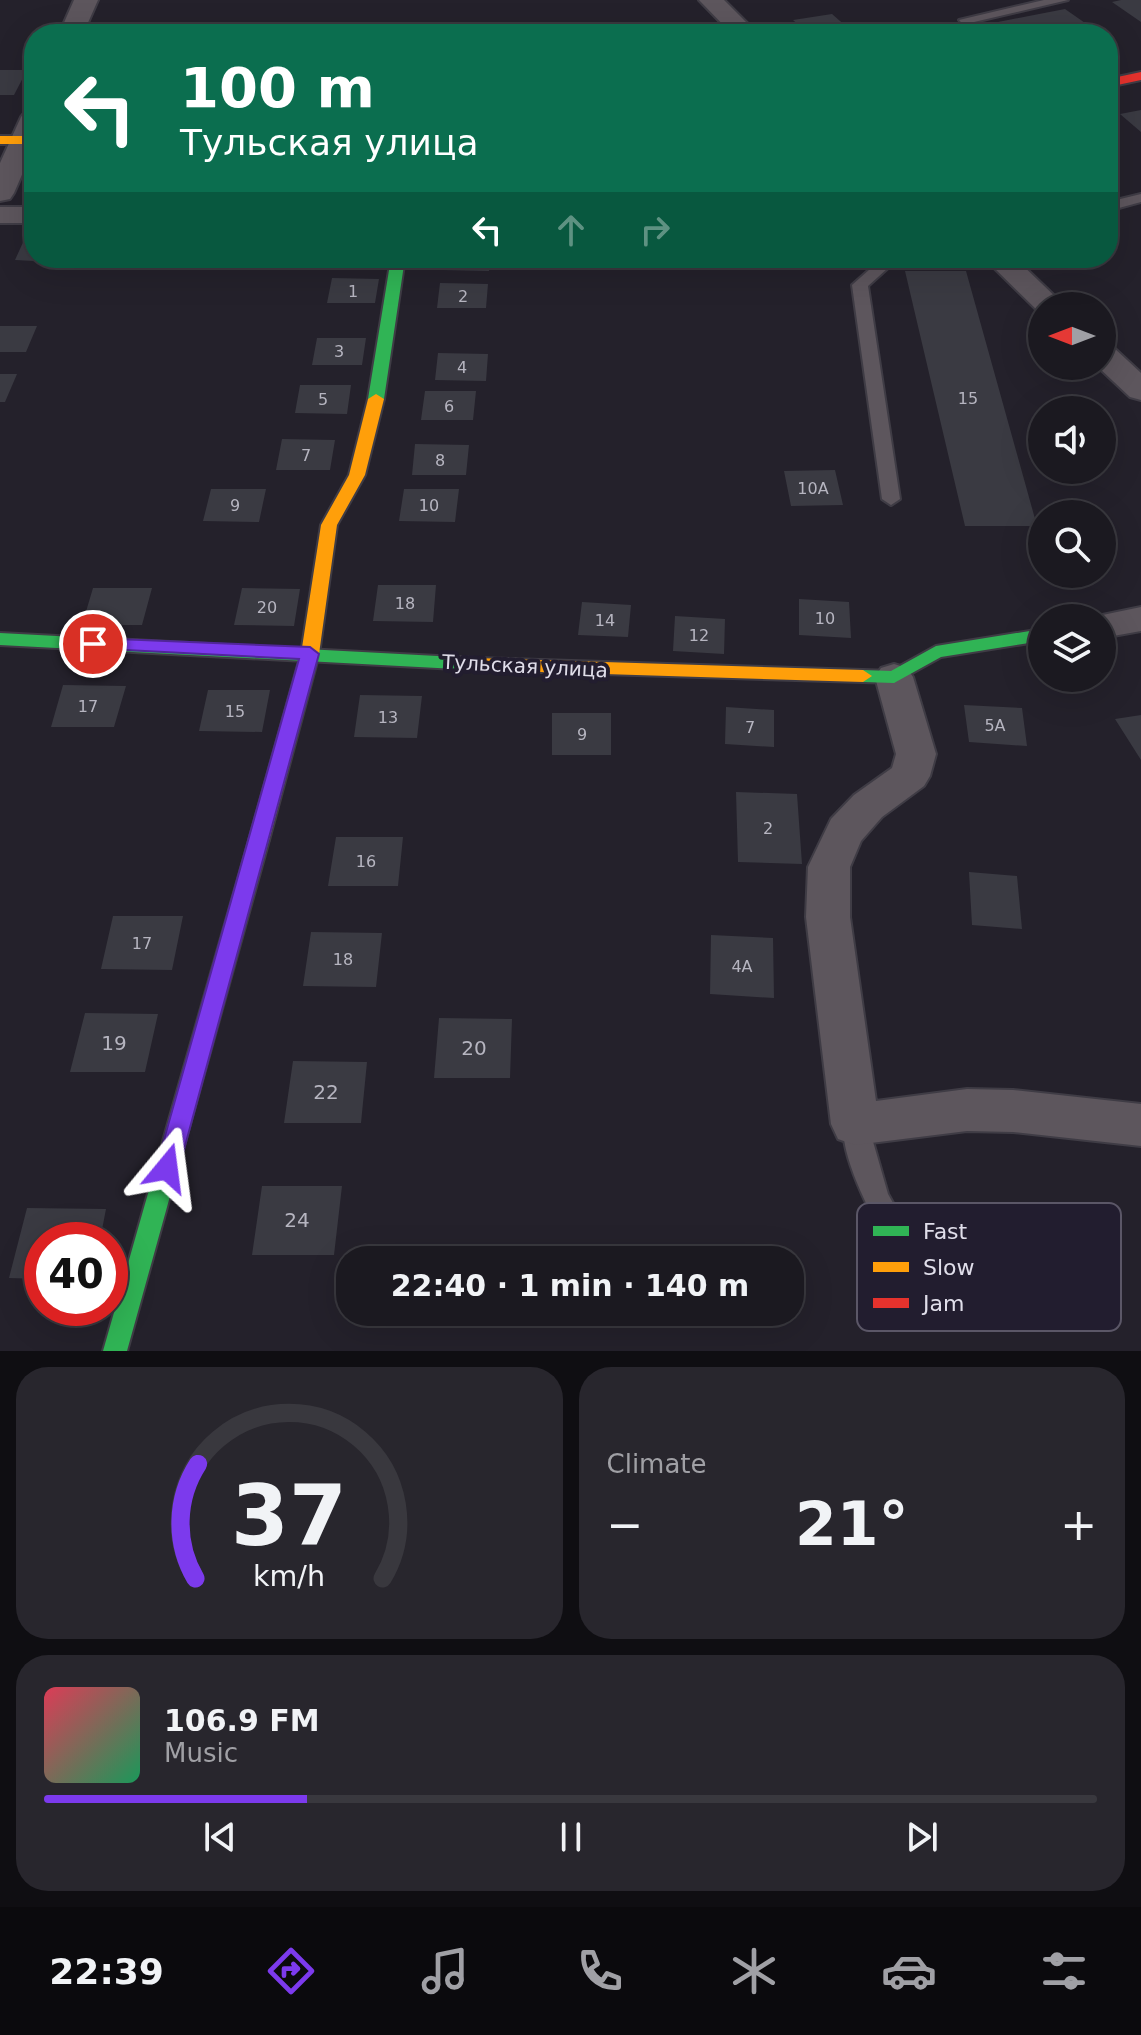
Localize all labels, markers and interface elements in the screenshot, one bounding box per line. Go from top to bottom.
text: 100 m [180,55,375,120]
icon: left [48,56,152,160]
text: Тульская улица [180,122,479,163]
icon: left [465,208,509,252]
icon: ahead [549,208,593,252]
icon: right [633,208,677,252]
house number: 1 [348,282,358,301]
house number: 2 [458,287,468,306]
north arrow [1028,292,1116,380]
map controls [1028,292,1116,692]
house number: 3 [334,342,344,361]
house number: 4 [457,358,467,377]
house number: 15 [958,389,978,408]
house number: 5 [318,390,328,409]
button: sound [1028,396,1116,484]
house number: 6 [444,397,454,416]
house number: 7 [301,446,311,465]
house number: 8 [435,451,445,470]
house number: 10А [797,479,829,498]
house number: 9 [230,496,240,515]
house number: 10 [419,496,439,515]
button: search [1028,500,1116,588]
house number: 18 [395,594,415,613]
house number: 20 [257,598,277,617]
button: layers [1028,604,1116,692]
house number: 10 [815,609,835,628]
pin [59,610,127,678]
house number: 14 [595,611,615,630]
icon: arrive [71,622,115,666]
house number: 12 [689,626,709,645]
street label: Тульская улица [441,650,608,682]
house number: 17 [78,697,98,716]
house number: 15 [225,702,245,721]
house number: 13 [378,708,398,727]
house number: 5А [984,716,1006,735]
house number: 7 [745,718,755,737]
house number: 9 [577,725,587,744]
house number: 2 [763,819,773,838]
house number: 16 [356,852,376,871]
house number: 17 [132,934,152,953]
house number: 18 [333,950,353,969]
house number: 4А [731,957,753,976]
house number: 19 [101,1031,127,1055]
house number: 20 [461,1036,487,1060]
house number: 22 [313,1080,339,1104]
position arrow [125,1126,209,1210]
legend [857,1203,1121,1331]
house number: 24 [284,1208,310,1232]
text: Fast [923,1219,968,1244]
speed limit sign: 40 [24,1222,128,1326]
text: Slow [923,1255,975,1280]
text: 22:40 · 1 min · 140 m [391,1268,749,1303]
text: Jam [921,1291,964,1316]
text: Climate [607,1449,707,1479]
text: 37 [231,1468,347,1565]
text: 21° [795,1489,909,1559]
text: − [607,1499,643,1550]
text: + [1060,1499,1097,1550]
text: km/h [253,1559,325,1593]
text: 106.9 FM [164,1703,320,1738]
text: Music [164,1738,238,1768]
icon: previous [198,1815,242,1859]
icon: pause [549,1815,593,1859]
icon: next [900,1815,944,1859]
icon: directions [263,1943,319,1999]
icon: music [417,1943,473,1999]
icon: phone [572,1943,628,1999]
icon: climate [726,1943,782,1999]
icon: car [881,1943,937,1999]
icon: filters [1036,1943,1092,1999]
text: 22:39 [49,1951,164,1992]

